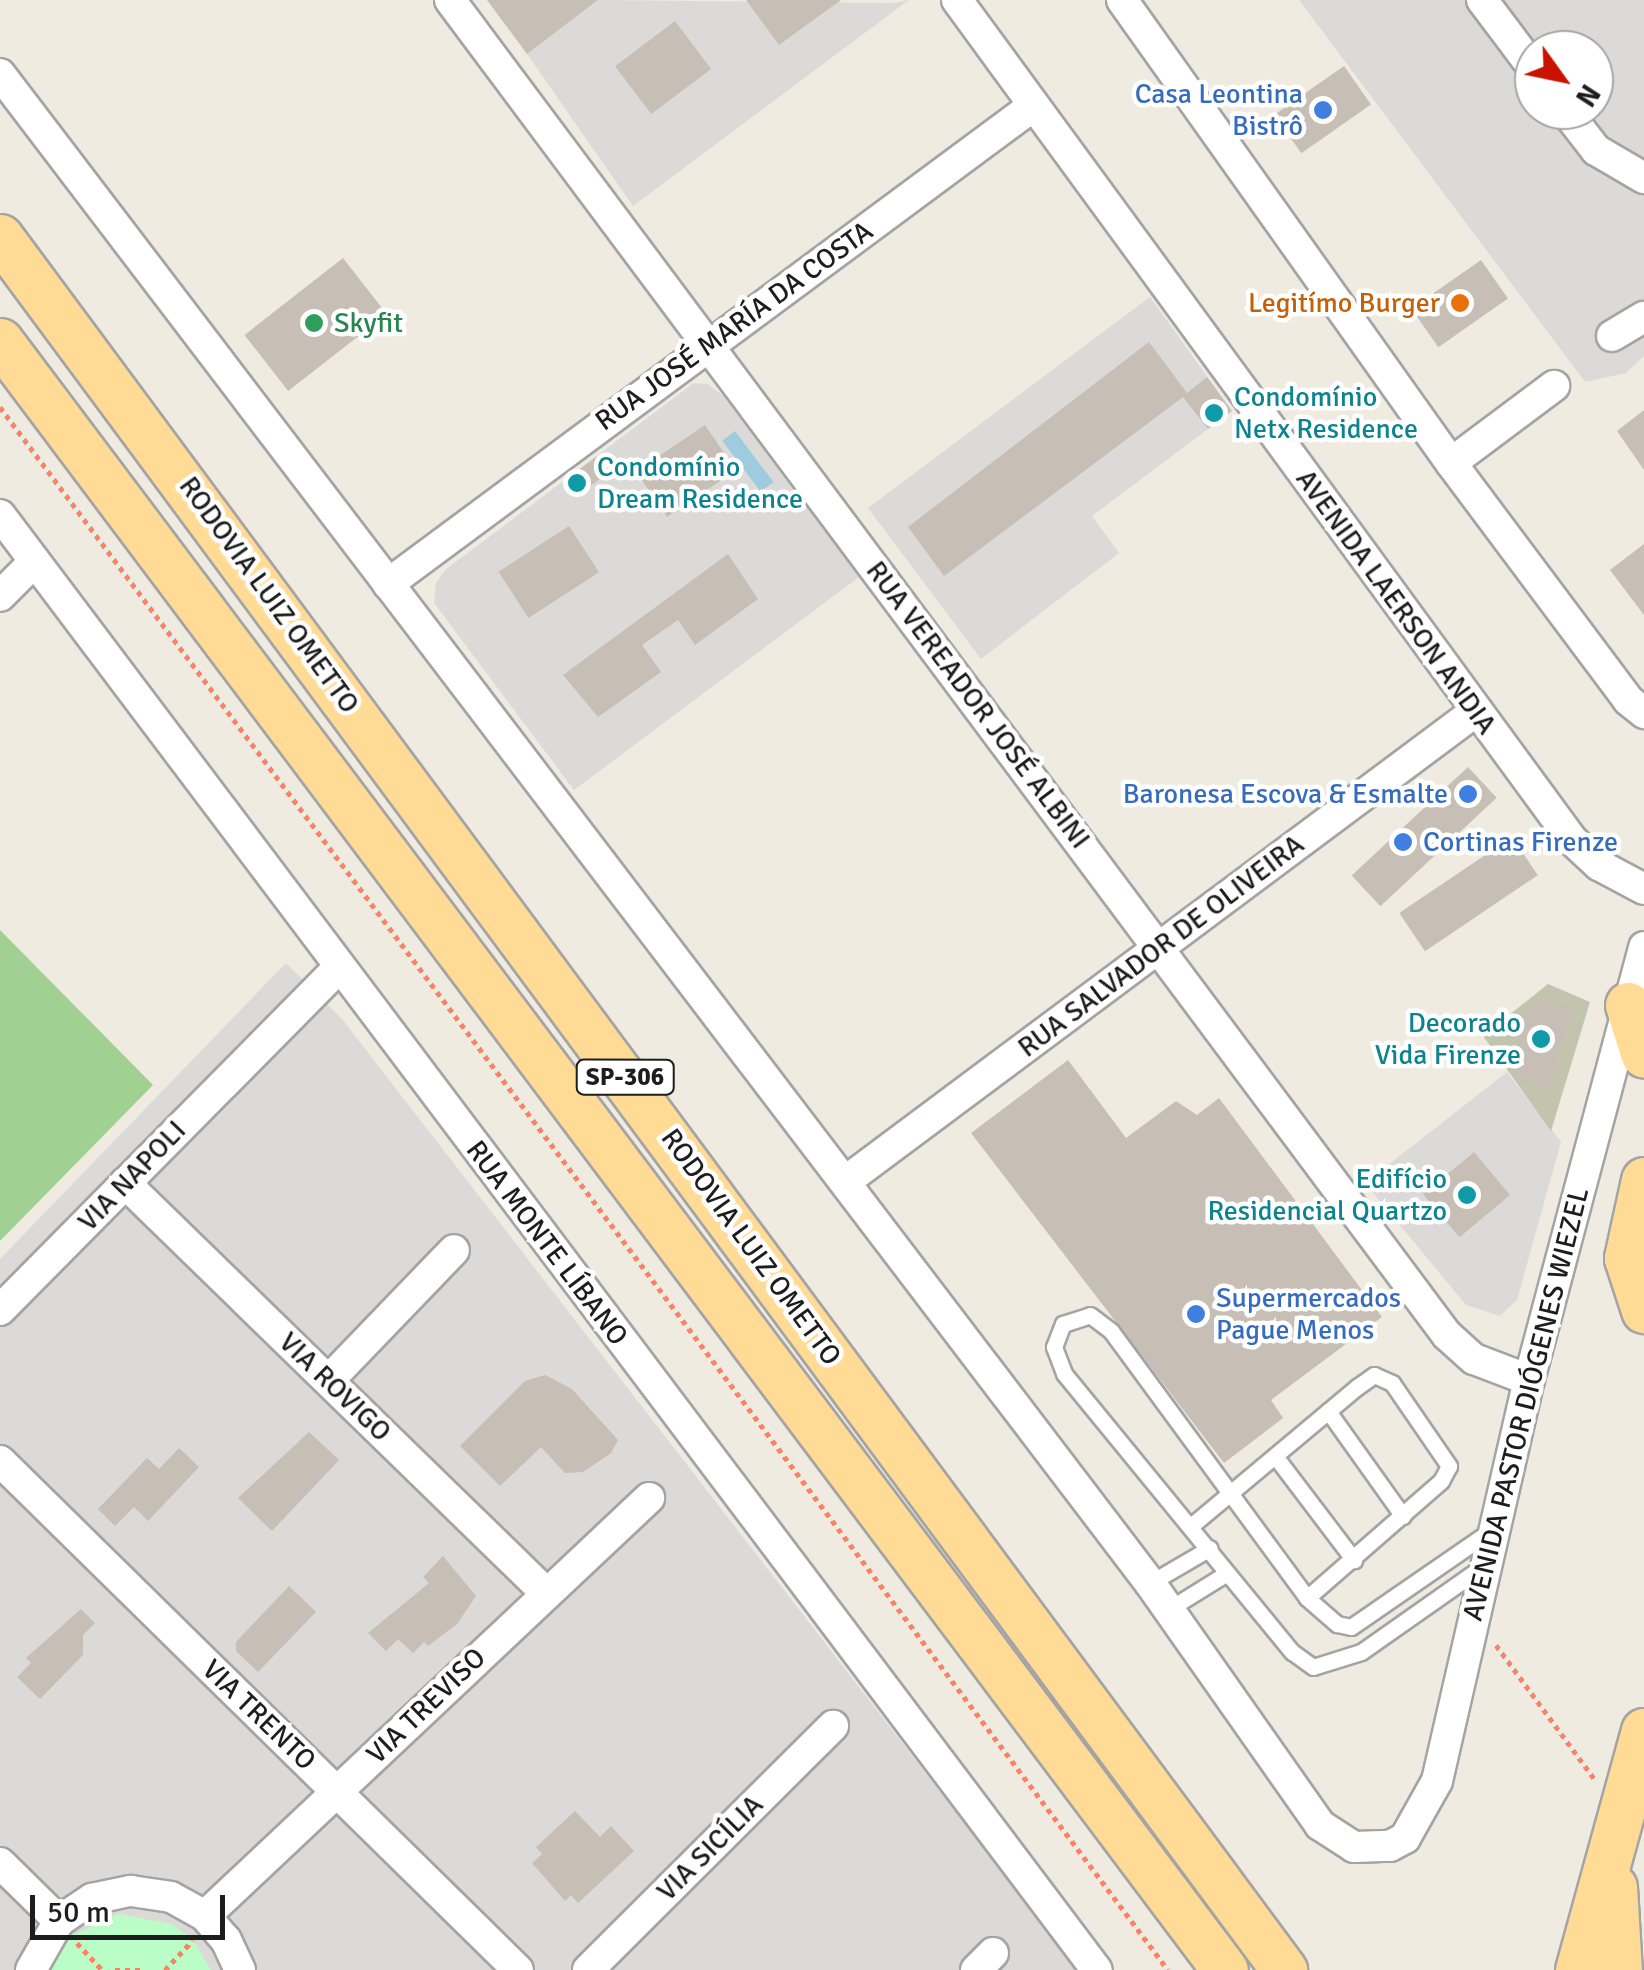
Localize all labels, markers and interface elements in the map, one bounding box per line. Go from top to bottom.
north arrow [1514,30,1614,130]
place label: Casa Leontina Bistrô [1135,77,1303,143]
text: N [1568,78,1607,113]
marker: Casa Leontina Bistrô [1312,99,1334,121]
street label: RUA JOSÉ MARÍA DA COSTA [589,214,879,438]
place label: Legitímo Burger [1248,286,1440,320]
marker: Legitímo Burger [1449,292,1471,314]
place label: Skyfit [334,306,403,340]
marker: Skyfit [303,312,325,334]
place label: Condomínio Netx Residence [1234,380,1418,446]
marker: Condomínio Netx Residence [1203,402,1225,424]
place label: Condomínio Dream Residence [597,450,803,516]
street label: AVENIDA LAERSON ANDIA [1289,463,1503,741]
street label: RODOVIA LUIZ OMETTO [172,470,366,720]
marker: Condomínio Dream Residence [566,472,588,494]
street label: RUA VEREADOR JOSÉ ALBINI [859,555,1097,855]
place label: Baronesa Escova & Esmalte [1123,777,1448,811]
marker: Baronesa Escova & Esmalte [1457,783,1479,805]
place label: Cortinas Firenze [1423,825,1618,859]
street label: RUA SALVADOR DE OLIVEIRA [1011,828,1311,1064]
marker: Cortinas Firenze [1392,831,1414,853]
place label: Decorado Vida Firenze [1375,1006,1521,1072]
marker: Decorado Vida Firenze [1530,1028,1552,1050]
road number: SP-306 [575,1057,675,1097]
street label: VIA NAPOLI [71,1114,193,1238]
street label: RODOVIA LUIZ OMETTO [654,1122,848,1372]
street label: RUA MONTE LÍBANO [459,1134,635,1352]
place label: Edifício Residencial Quartzo [1207,1162,1447,1228]
street label: AVENIDA PASTOR DIÓGENES WIEZEL [1456,1184,1596,1624]
marker: Edifício Residencial Quartzo [1456,1184,1478,1206]
place label: Supermercados Pague Menos [1216,1281,1401,1347]
marker: Supermercados Pague Menos [1185,1303,1207,1325]
street label: VIA ROVIGO [272,1325,398,1449]
street label: VIA TREVISO [360,1641,492,1771]
street label: VIA TRENTO [195,1653,323,1777]
street label: VIA SICÍLIA [650,1788,770,1908]
scale bar [35,1875,230,1937]
text: 50 m [47,1894,110,1931]

